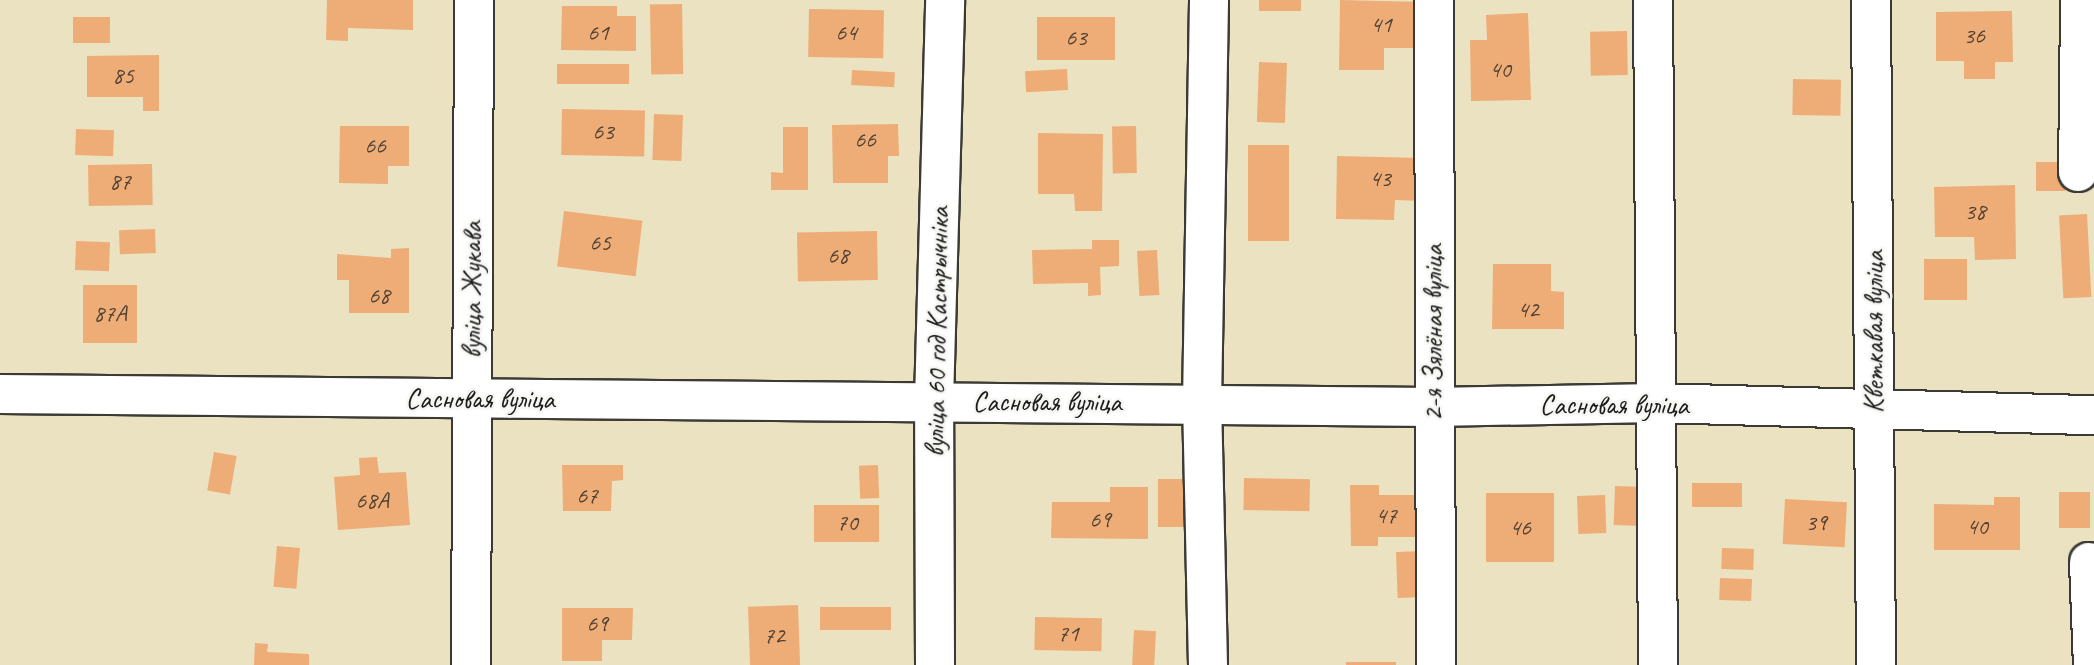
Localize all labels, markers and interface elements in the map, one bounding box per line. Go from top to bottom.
house number: 41 [1370,11,1392,39]
house number: 61 [587,19,609,47]
house number: 64 [835,19,857,47]
house number: 36 [1963,22,1985,50]
house number: 63 [1065,24,1087,52]
house number: 40 [1489,56,1511,84]
house number: 85 [112,62,134,90]
house number: 63 [592,118,614,146]
house number: 66 [854,126,876,154]
house number: 66 [364,132,386,160]
house number: 43 [1369,165,1391,193]
house number: 87 [109,168,131,196]
house number: 38 [1964,198,1986,226]
street label: вуліца 60 год Кастрычніка [918,205,956,459]
street label: вуліца Жукава [455,222,489,358]
house number: 65 [589,229,611,257]
house number: 68 [827,242,849,270]
street label: 2-я Зялёная вуліца [1416,244,1450,422]
street label: Кветкавая вуліца [1857,251,1891,413]
house number: 68 [368,282,390,310]
house number: 42 [1517,296,1539,324]
house number: 87А [93,300,127,328]
street label: Сасновая вуліца [406,382,554,416]
street label: Сасновая вуліца [973,385,1121,419]
street label: Сасновая вуліца [1540,388,1688,422]
house number: 67 [576,482,598,510]
house number: 68А [355,487,389,515]
house number: 47 [1375,502,1397,530]
house number: 69 [1089,506,1111,534]
house number: 70 [836,509,858,537]
house number: 39 [1805,509,1827,537]
house number: 40 [1966,513,1988,541]
house number: 46 [1509,514,1531,542]
house number: 69 [586,610,608,638]
house number: 71 [1057,620,1079,648]
house number: 72 [763,622,785,650]

